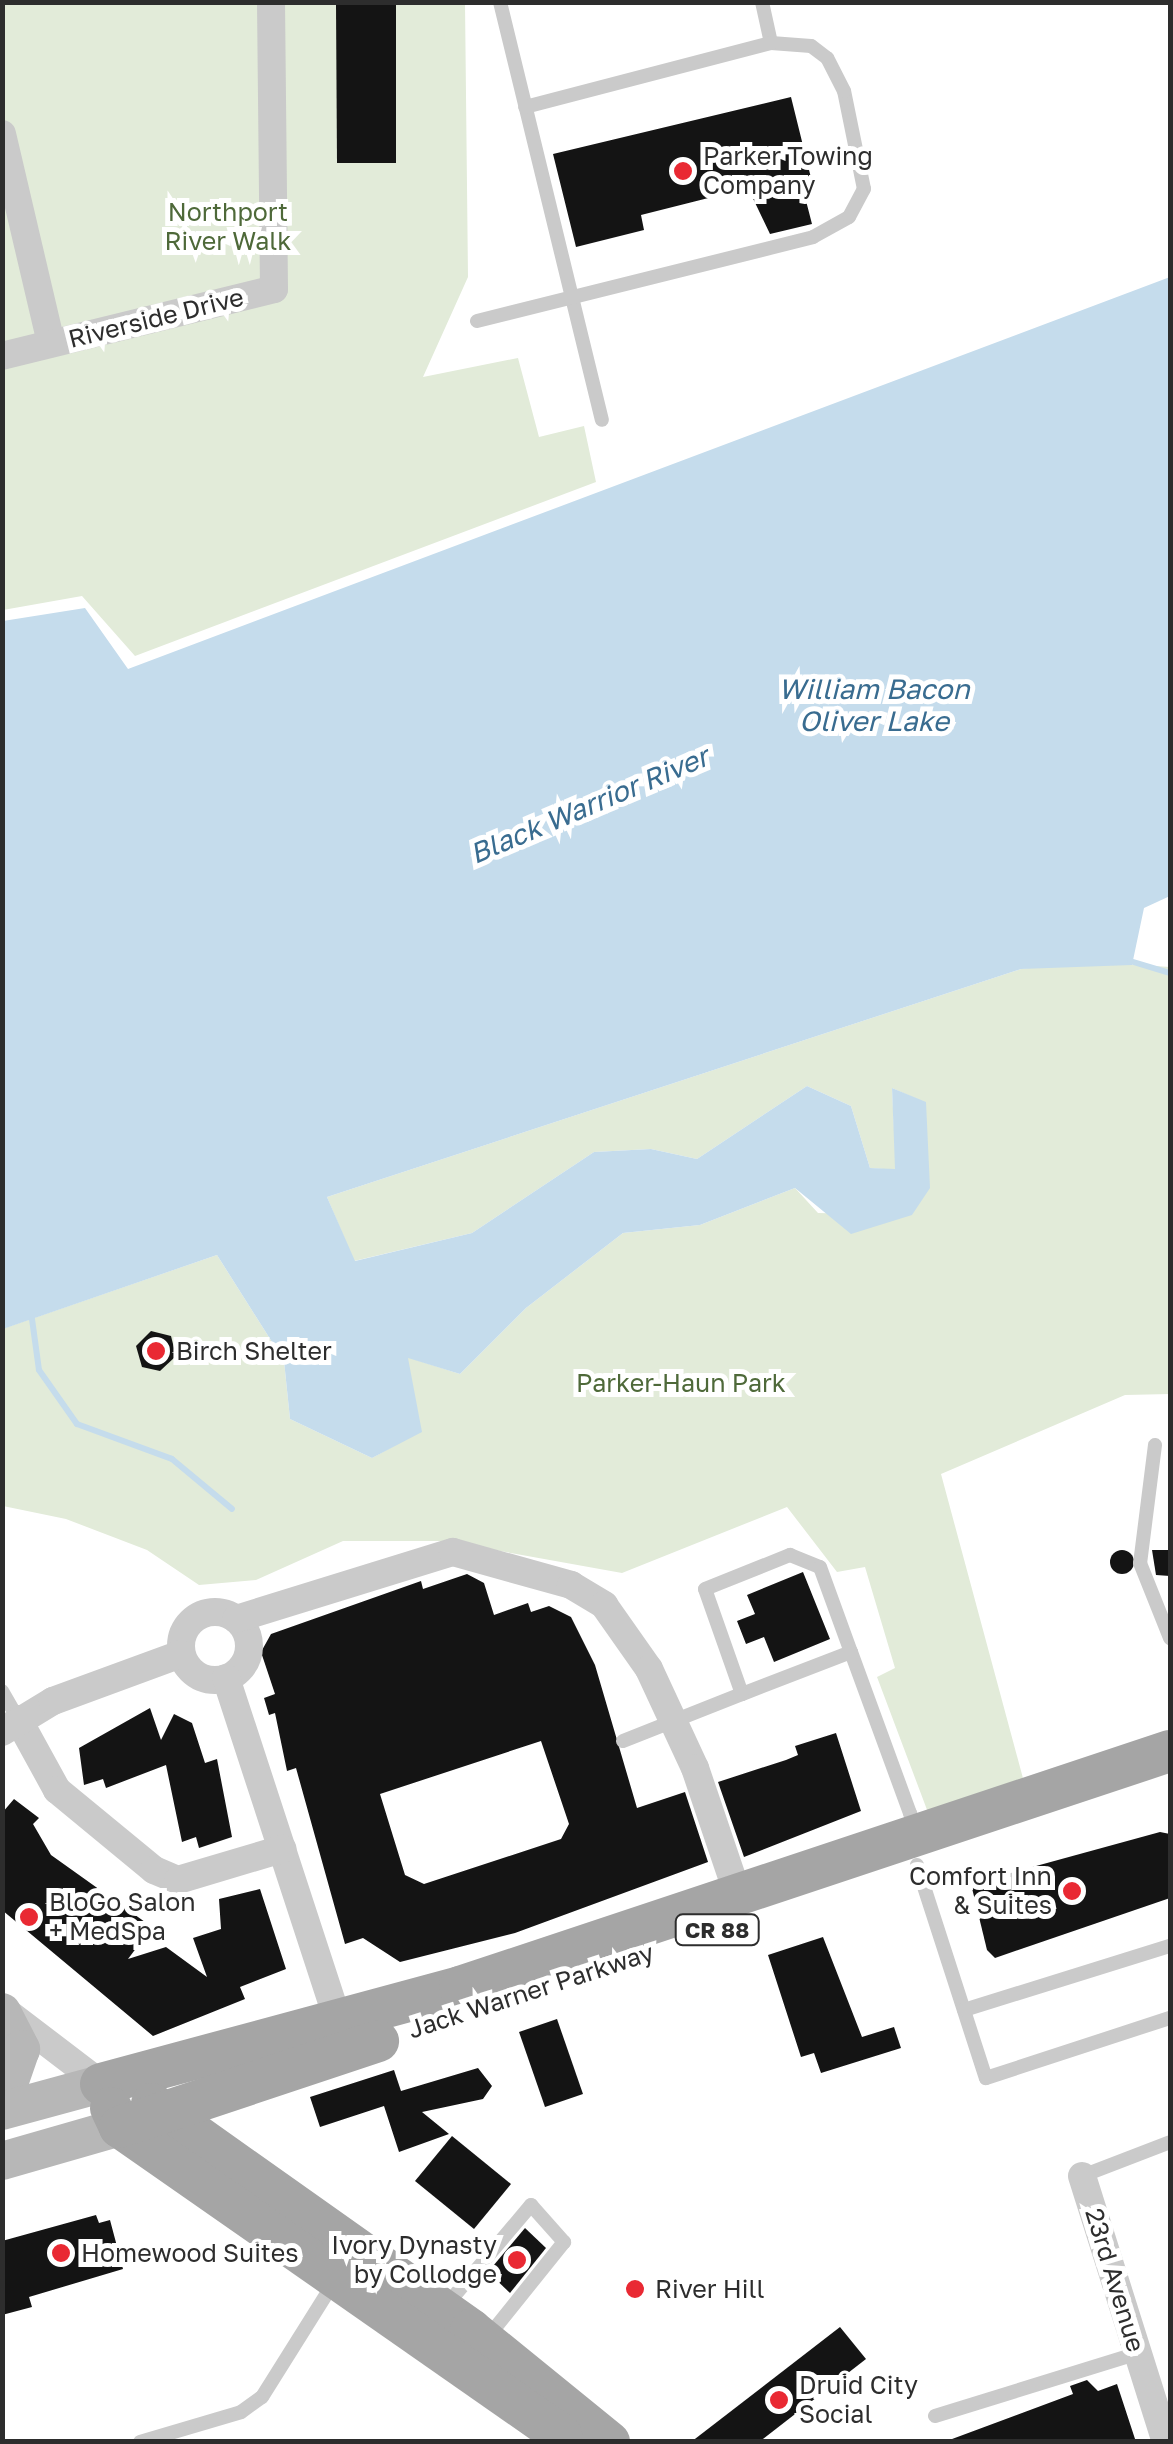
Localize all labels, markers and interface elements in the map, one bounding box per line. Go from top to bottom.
place label: Parker Towing Company [703,142,873,201]
marker: Parker Towing Company [672,160,694,182]
park label: Northport River Walk [165,198,291,257]
street label: Riverside Drive [65,282,247,354]
water label: William Bacon Oliver Lake [778,672,970,738]
water label: Black Warrior River [465,740,713,870]
place label: Birch Shelter [176,1336,332,1366]
marker: Birch Shelter [145,1340,167,1362]
park label: Parker-Haun Park [576,1368,786,1398]
place label: Comfort Inn & Suites [909,1862,1052,1921]
marker: Comfort Inn & Suites [1061,1880,1083,1902]
place label: BloGo Salon + MedSpa [49,1888,196,1947]
marker: BloGo Salon + MedSpa [18,1906,40,1928]
road number: CR 88 [674,1913,760,1947]
street label: Jack Warner Parkway [404,1937,658,2045]
street label: 23rd Avenue [1079,2205,1151,2355]
place label: Ivory Dynasty by Collodge [331,2231,497,2290]
place label: Homewood Suites [81,2238,299,2268]
marker: Homewood Suites [50,2242,72,2264]
marker: Ivory Dynasty by Collodge [506,2249,528,2271]
place label: River Hill [655,2274,764,2304]
marker: River Hill [624,2278,646,2300]
place label: Druid City Social [799,2371,918,2430]
marker: Druid City Social [768,2389,790,2411]

